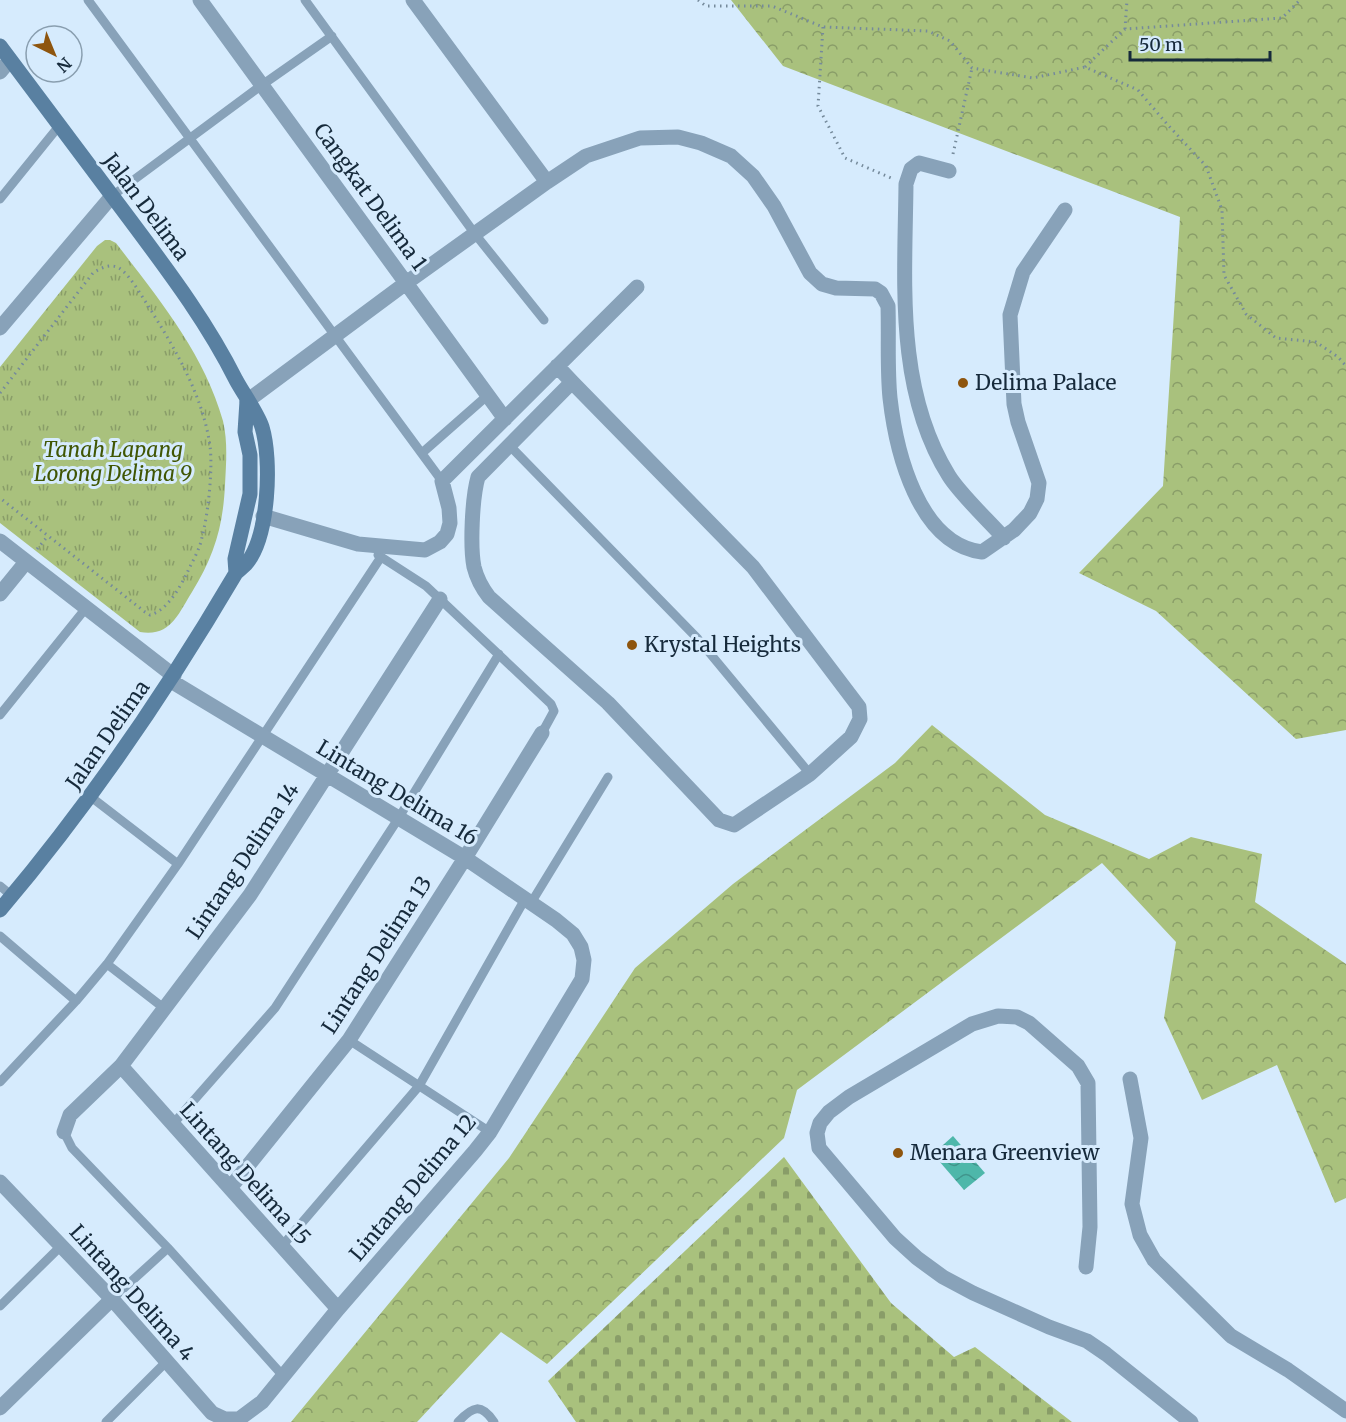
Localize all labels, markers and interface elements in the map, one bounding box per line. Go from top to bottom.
north arrow [24,24,84,84]
scale bar [1130,24,1270,62]
text: 50 m [1139,33,1183,56]
text: N [53,53,76,77]
street label: Cangkat Delima 1 [308,118,433,276]
street label: Jalan Delima [97,147,196,266]
place label: Delima Palace [975,369,1116,396]
marker: Delima Palace [956,376,970,390]
park label: Tanah Lapang Lorong Delima 9 [34,436,192,487]
place label: Krystal Heights [644,631,801,658]
marker: Krystal Heights [625,638,639,652]
street label: Jalan Delima [59,675,155,796]
street label: Lintang Delima 16 [312,734,483,851]
street label: Lintang Delima 14 [180,777,305,944]
street label: Lintang Delima 13 [316,871,438,1039]
street label: Lintang Delima 15 [174,1097,317,1251]
street label: Lintang Delima 12 [343,1109,482,1267]
place label: Menara Greenview [910,1139,1100,1166]
marker: Menara Greenview [891,1146,905,1160]
street label: Lintang Delima 4 [64,1219,201,1367]

